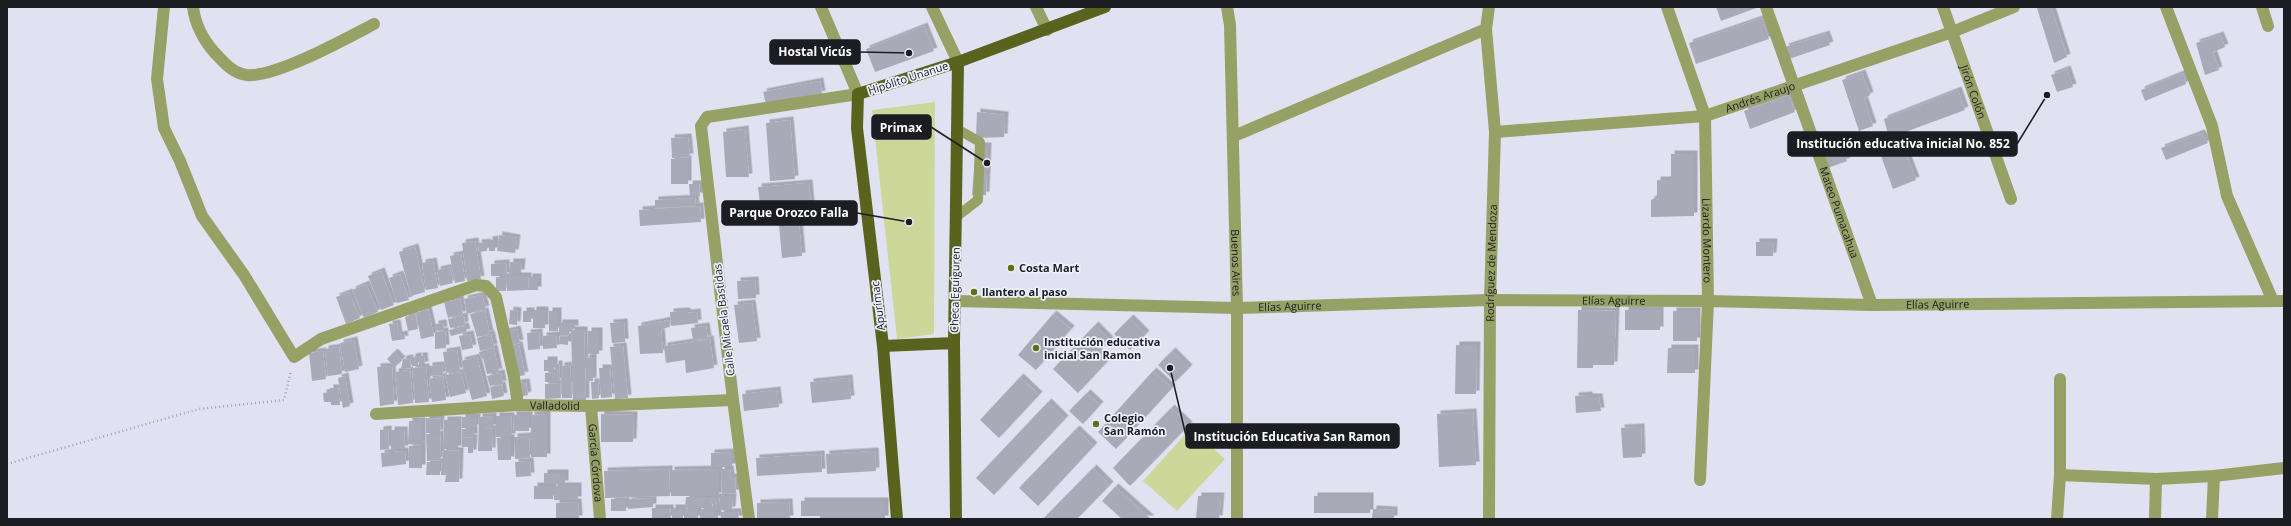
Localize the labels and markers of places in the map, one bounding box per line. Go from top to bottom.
callout: Hostal Vicús [770,40,860,64]
callout: Primax [872,115,931,139]
callout: Institución educativa inicial No. 852 [1788,132,2017,156]
callout: Parque Orozco Falla [722,201,857,225]
place label: Costa Mart [1019,260,1080,275]
marker: Costa Mart [1006,263,1016,273]
place label: llantero al paso [982,284,1067,299]
marker: llantero al paso [969,287,979,297]
place label: Institución educativa inicial San Ramon [1044,334,1160,362]
marker: Institución educativa inicial San Ramon [1031,343,1041,353]
place label: Colegio San Ramón [1104,410,1166,438]
marker: Colegio San Ramón [1091,419,1101,429]
callout: Institución Educativa San Ramon [1186,424,1399,448]

